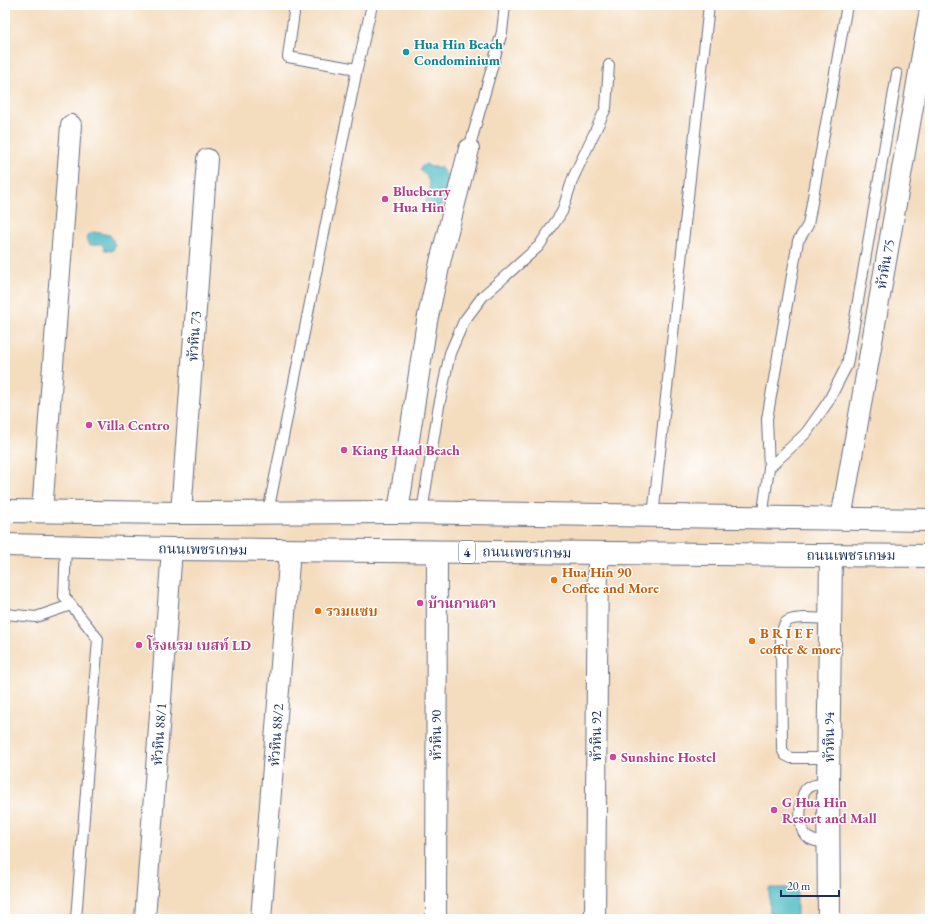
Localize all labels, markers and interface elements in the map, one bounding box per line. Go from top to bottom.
place label: Hua Hin Beach Condominium [414,35,503,69]
marker: Hua Hin Beach Condominium [401,47,411,57]
place label: Blueberry Hua Hin [393,182,451,216]
marker: Blueberry Hua Hin [380,194,390,204]
street label: หัวหิน 75 [872,238,898,290]
street label: หัวหิน 73 [183,310,205,362]
place label: Villa Centro [97,416,169,434]
marker: Villa Centro [84,420,94,430]
place label: Kiang Haad Beach [352,441,460,459]
marker: Kiang Haad Beach [339,445,349,455]
street label: ถนนเพชรเกษม [158,539,248,559]
road number: 4 [459,541,475,563]
street label: ถนนเพชรเกษม [482,542,572,562]
street label: ถนนเพชรเกษม [806,546,896,564]
place label: Hua Hin 90 Coffee and More [562,563,659,597]
marker: Hua Hin 90 Coffee and More [549,575,559,585]
place label: บ้านกานตา [428,594,496,612]
marker: บ้านกานตา [415,598,425,608]
place label: รวมแซบ [326,602,378,620]
marker: รวมแซบ [313,606,323,616]
place label: B R I E F coffee & more [760,624,841,658]
place label: โรงแรม เบสท์ LD [146,635,251,654]
marker: B R I E F coffee & more [747,636,757,646]
marker: โรงแรม เบสท์ LD [134,640,144,650]
street label: หัวหิน 88/1 [148,702,170,766]
street label: หัวหิน 88/2 [265,703,287,767]
street label: หัวหิน 90 [427,710,445,760]
street label: หัวหิน 92 [587,711,605,761]
street label: หัวหิน 94 [820,712,838,762]
place label: Sunshine Hostel [621,748,716,766]
marker: Sunshine Hostel [608,752,618,762]
place label: G Hua Hin Resort and Mall [782,793,877,827]
marker: G Hua Hin Resort and Mall [769,805,779,815]
scale bar [781,872,839,898]
text: 20 m [787,878,811,894]

